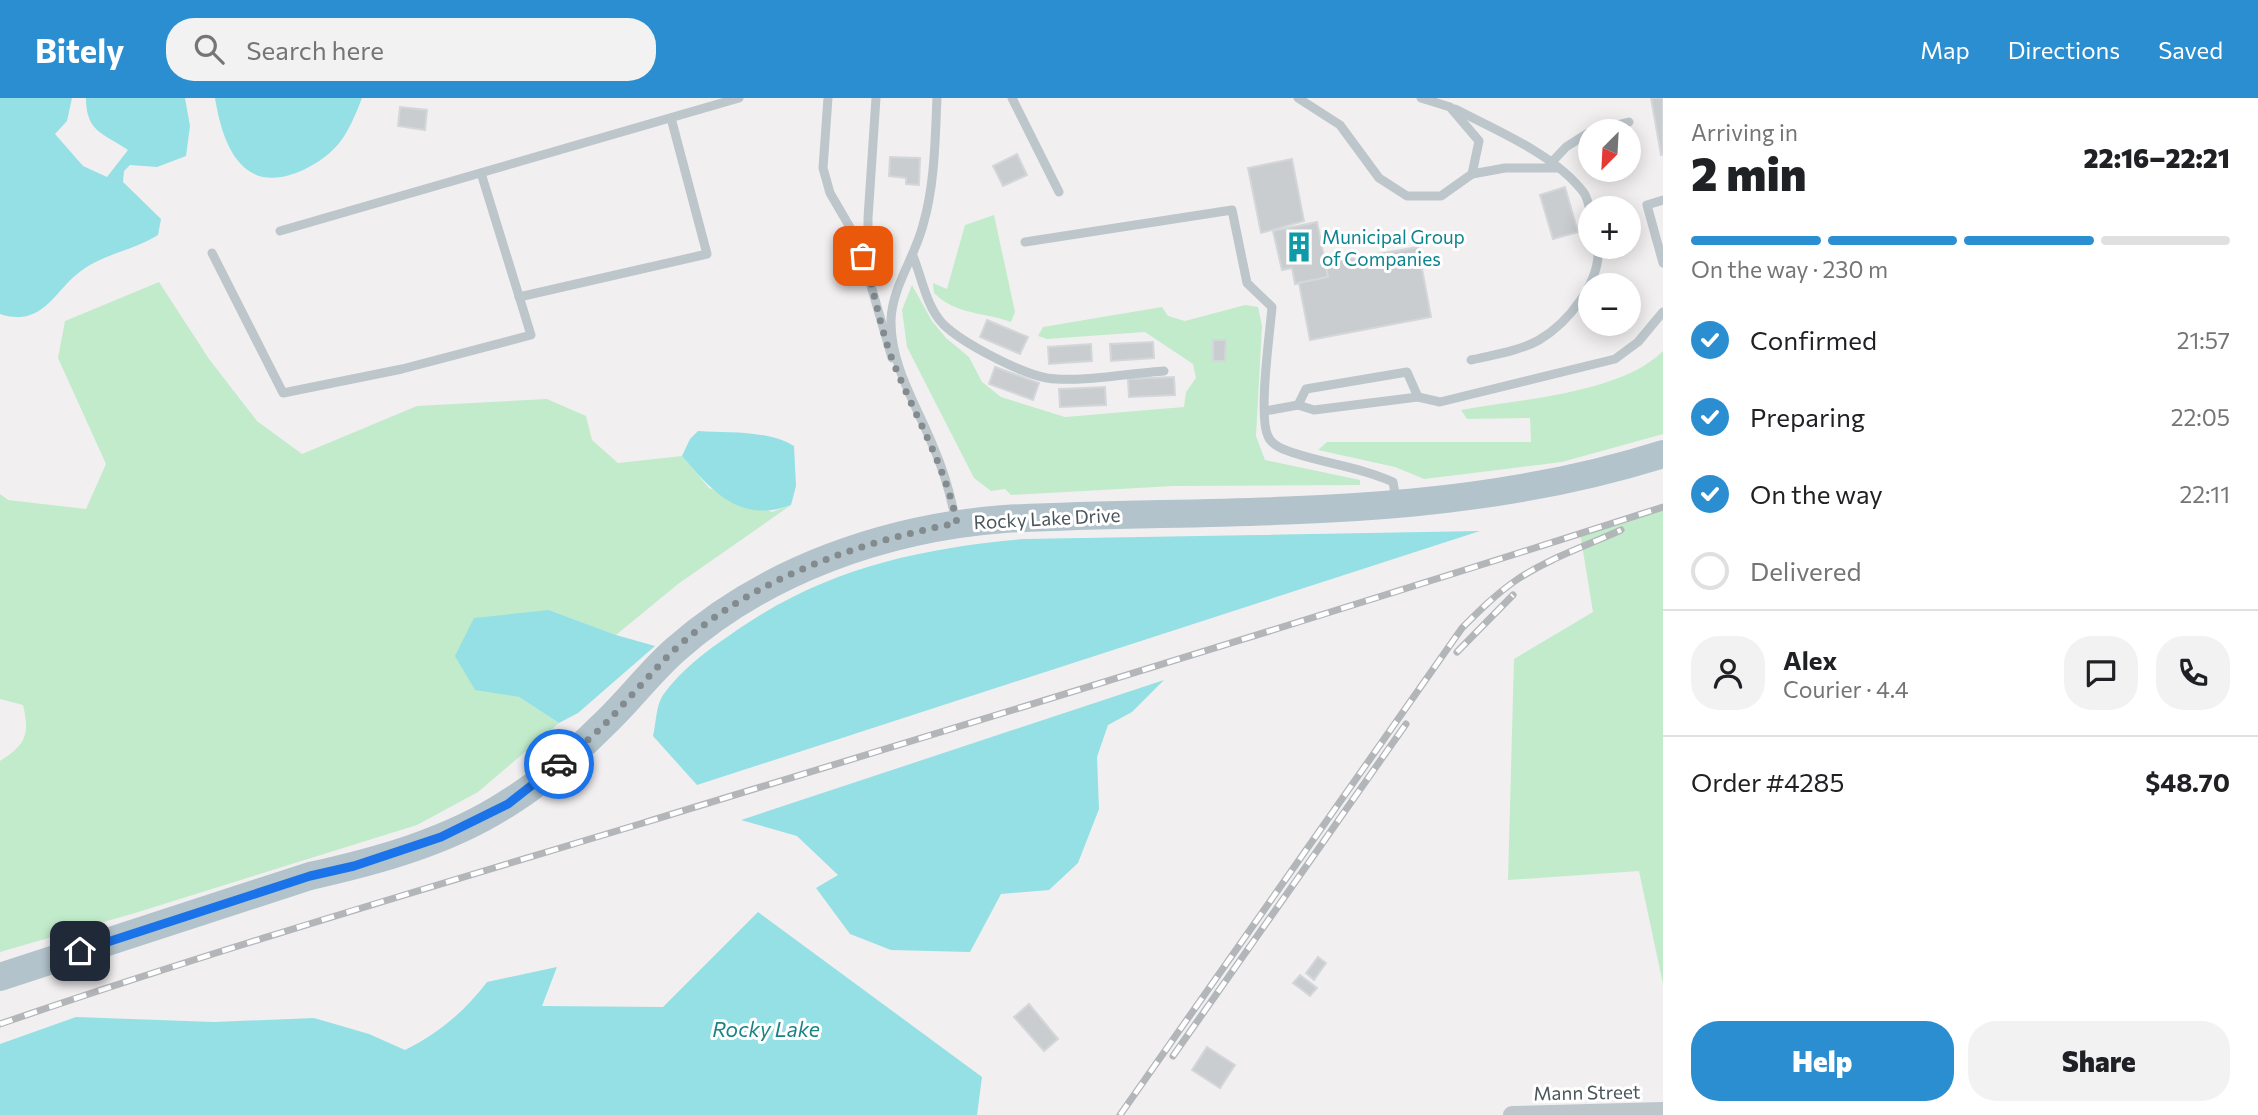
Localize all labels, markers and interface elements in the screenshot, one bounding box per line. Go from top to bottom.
search box [166,18,656,81]
text: Bitely [35,29,124,70]
icon: search [190,30,228,68]
text: Search here [246,34,384,65]
text: Map [1920,35,1970,64]
text: Directions [2008,35,2120,64]
text: Saved [2158,35,2223,64]
text: Arriving in [1691,118,1798,146]
north arrow [1578,119,1642,182]
map controls [1578,119,1641,336]
text: 22:16–22:21 [2084,142,2230,173]
text: 2 min [1691,144,1807,200]
button: + [1578,196,1641,259]
place label: Municipal Group of Companies [1322,225,1465,270]
pin [833,226,893,286]
building icon: Municipal Group of Companies [1282,230,1316,264]
icon: bag [844,237,882,275]
text: On the way · 230 m [1691,255,1888,283]
button: − [1578,273,1641,336]
icon: check [1691,321,1729,359]
text: Confirmed [1750,324,1877,355]
text: 21:57 [2177,326,2230,354]
icon: check [1691,398,1729,436]
text: Preparing [1750,401,1865,432]
text: 22:05 [2171,403,2230,431]
icon: check [1691,475,1729,513]
text: On the way [1750,478,1883,509]
text: 22:11 [2179,480,2230,508]
street label: Rocky Lake Drive [973,503,1121,533]
text: Delivered [1750,555,1861,586]
button: person [1691,636,1765,710]
button: chat [2064,636,2138,710]
button: phone [2156,636,2230,710]
text: Alex [1783,644,1837,675]
text: Courier · 4.4 [1783,675,1909,703]
courier [524,729,594,799]
icon: car [540,745,578,783]
text: Order #4285 [1691,766,1844,797]
text: $48.70 [2145,766,2230,797]
pin [50,921,110,981]
icon: home [61,932,99,970]
water label: Rocky Lake [712,1016,820,1041]
button: Help [1691,1021,1954,1101]
button: Share [1968,1021,2230,1101]
street label: Mann Street [1533,1080,1641,1104]

